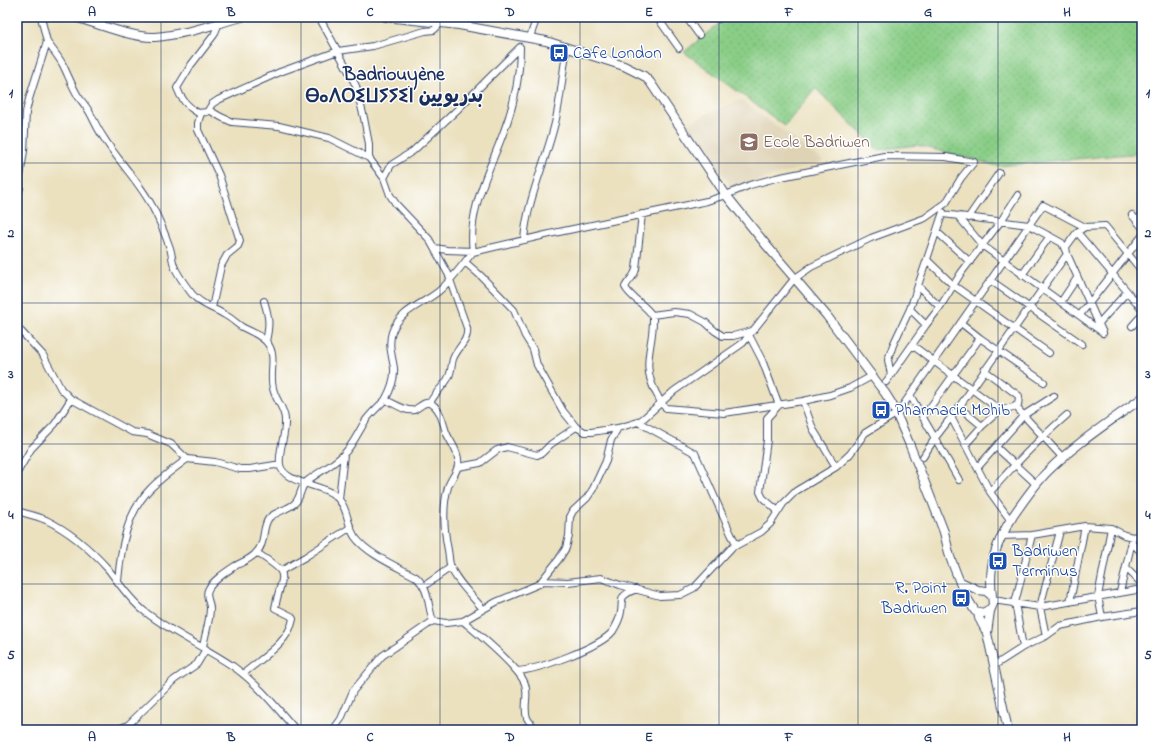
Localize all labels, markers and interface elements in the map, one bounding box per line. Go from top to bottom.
text: A [88,3,96,22]
text: B [226,3,236,22]
text: C [366,3,374,22]
text: D [504,3,515,22]
text: E [645,3,653,22]
text: F [784,3,794,22]
text: G [924,3,932,22]
text: H [1063,3,1071,22]
place label: Cafe London [573,41,662,66]
bus stop icon: Cafe London [548,42,570,64]
district label: Badriouyène ⴱⴰⴷⵔⵉⵡⵢⵢⵉⵏ بدريويين [305,62,483,111]
text: 1 [9,84,14,103]
text: 1 [1146,84,1151,103]
place label: Ecole Badriwen [763,130,870,155]
school or university icon: Ecole Badriwen [738,131,760,153]
text: 2 [7,224,15,243]
text: 2 [1144,224,1152,243]
text: 3 [7,365,14,384]
text: 3 [1144,365,1151,384]
place label: Pharmacie Mohib [895,398,1010,423]
bus stop icon: Pharmacie Mohib [870,399,892,421]
text: 4 [7,506,14,525]
text: 4 [1144,506,1151,525]
place label: Badriwen Terminus [1011,539,1078,584]
bus stop icon: Badriwen Terminus [987,550,1009,572]
place label: R. Point Badriwen [880,576,947,621]
bus stop icon: R. Point Badriwen [950,587,972,609]
text: 5 [7,646,15,665]
text: 5 [1144,646,1152,665]
text: A [88,728,96,747]
text: B [226,728,236,747]
text: C [366,728,374,747]
text: D [504,728,515,747]
text: E [645,728,653,747]
text: F [784,728,794,747]
text: G [924,728,932,747]
text: H [1063,728,1071,747]

